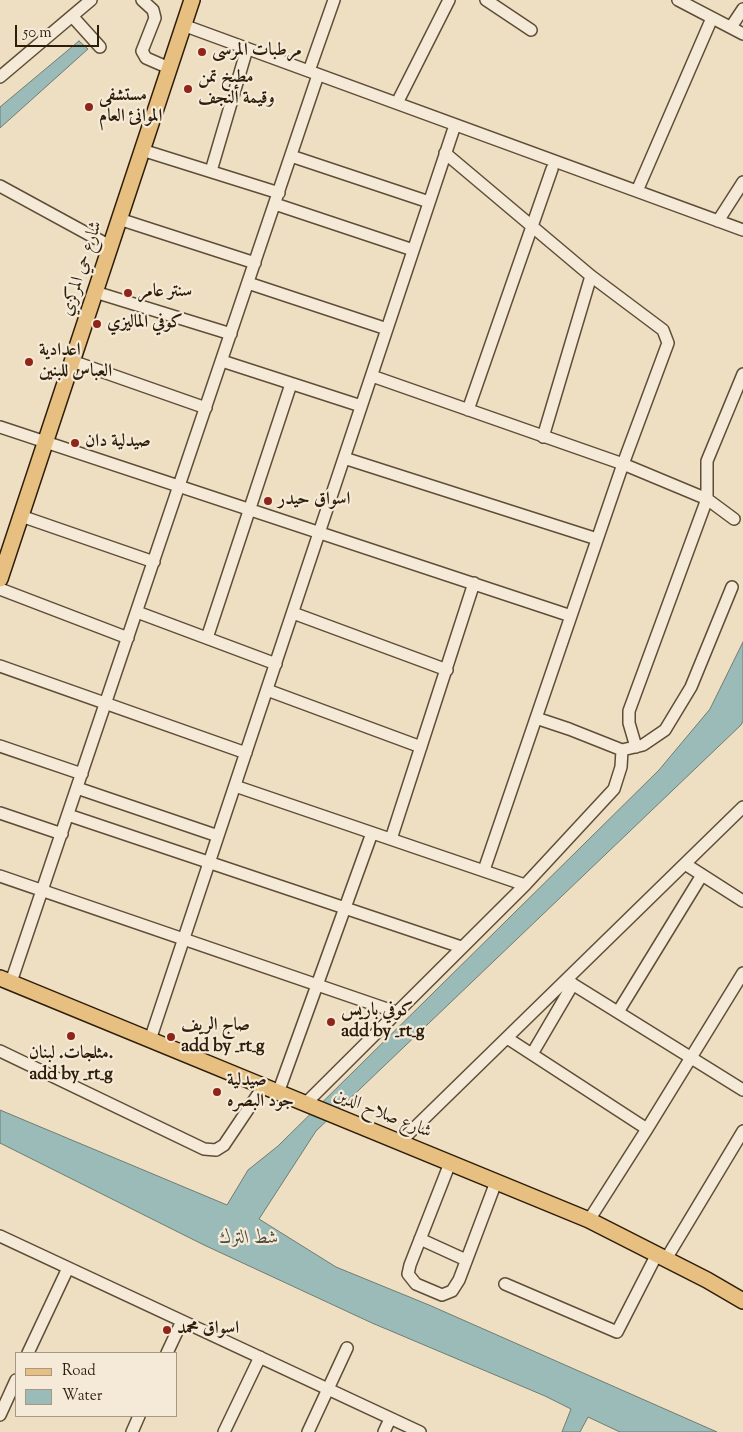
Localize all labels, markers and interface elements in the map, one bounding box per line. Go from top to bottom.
scale bar [18,15,101,47]
text: 50 m [23,23,52,44]
place label: مرطبات المرسى [212,41,302,63]
marker: مرطبات المرسى [196,46,208,58]
place label: مطبخ تمن وقيمة ألنجف [198,68,275,110]
marker: مطبخ تمن وقيمة ألنجف [182,83,194,95]
place label: مستشفى الموانئ العام [99,86,162,128]
marker: مستشفى الموانئ العام [83,101,95,113]
street label: شارع حي المركزي [57,219,109,319]
place label: سنتر عامر [138,282,192,304]
marker: سنتر عامر [122,287,134,299]
place label: كوفي الماليزي [107,313,183,335]
marker: كوفي الماليزي [91,318,103,330]
place label: اعدادية العباس للبنين [39,341,112,384]
marker: اعدادية العباس للبنين [23,356,35,368]
place label: صيدلية دان [85,432,151,454]
marker: صيدلية دان [69,437,81,449]
place label: اسواق حيدر [278,490,350,512]
marker: اسواق حيدر [262,495,274,507]
place label: كوفي باريس add by _rt_g [341,1001,425,1044]
place label: صاج الريف add by _rt_g [181,1016,265,1058]
marker: كوفي باريس add by _rt_g [325,1016,337,1028]
marker: مثلجات. لبنان. add by _rt_g [65,1030,77,1042]
marker: صاج الريف add by _rt_g [165,1031,177,1043]
place label: مثلجات. لبنان. add by _rt_g [29,1044,113,1086]
place label: صيدلية جود البصره [227,1071,294,1114]
marker: صيدلية جود البصره [211,1086,223,1098]
street label: شارع صلاح الدين [330,1086,434,1144]
water label: شط الترك [219,1229,279,1251]
place label: اسواق محمد [177,1319,239,1341]
marker: اسواق محمد [161,1324,173,1336]
legend [15,1352,178,1417]
text: Road [62,1361,96,1382]
text: Water [62,1386,102,1407]

